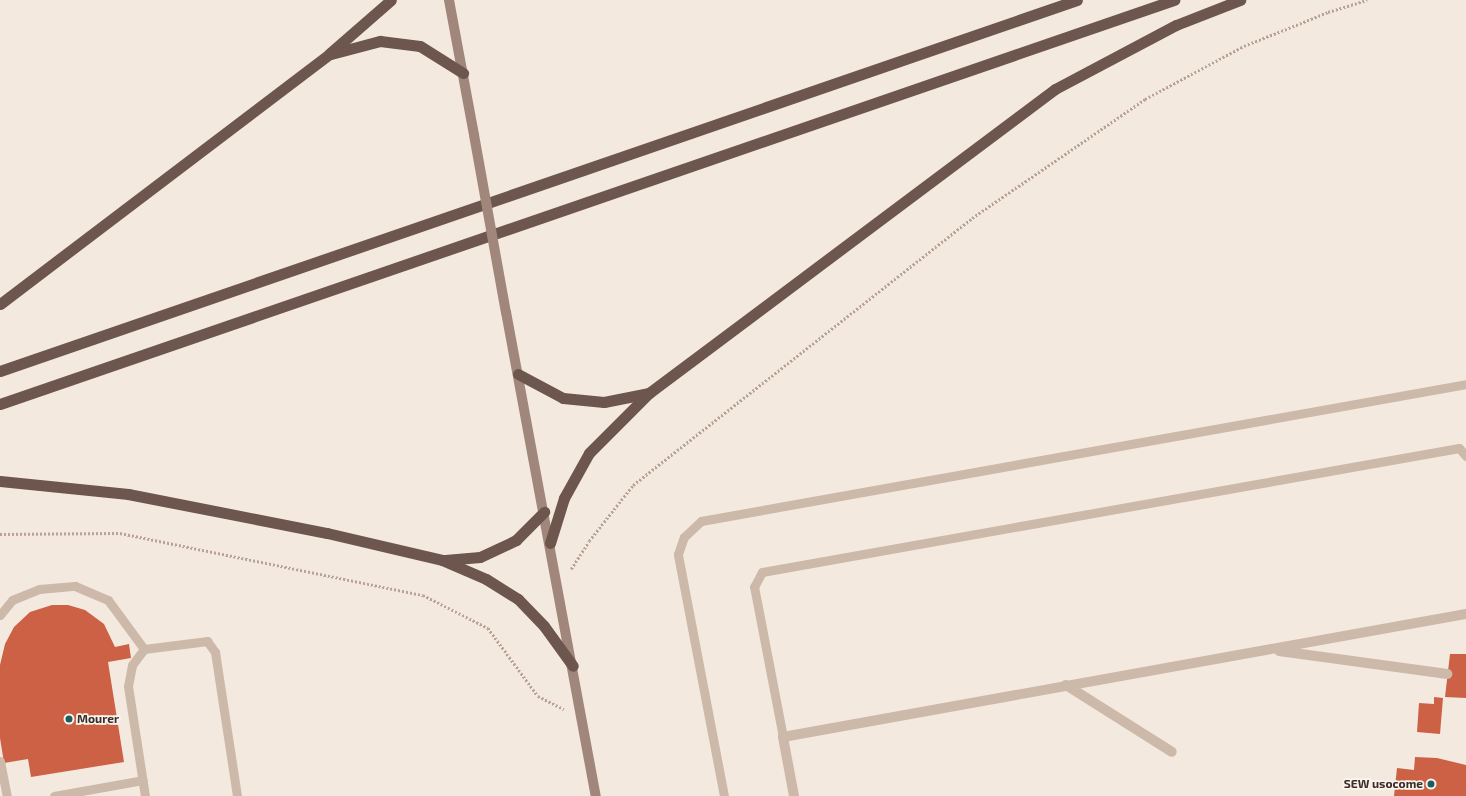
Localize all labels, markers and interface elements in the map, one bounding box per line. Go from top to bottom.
place label: Mourer [77,712,119,726]
marker: Mourer [64,714,74,724]
place label: SEW usocome [1344,777,1423,791]
marker: SEW usocome [1426,779,1436,789]

